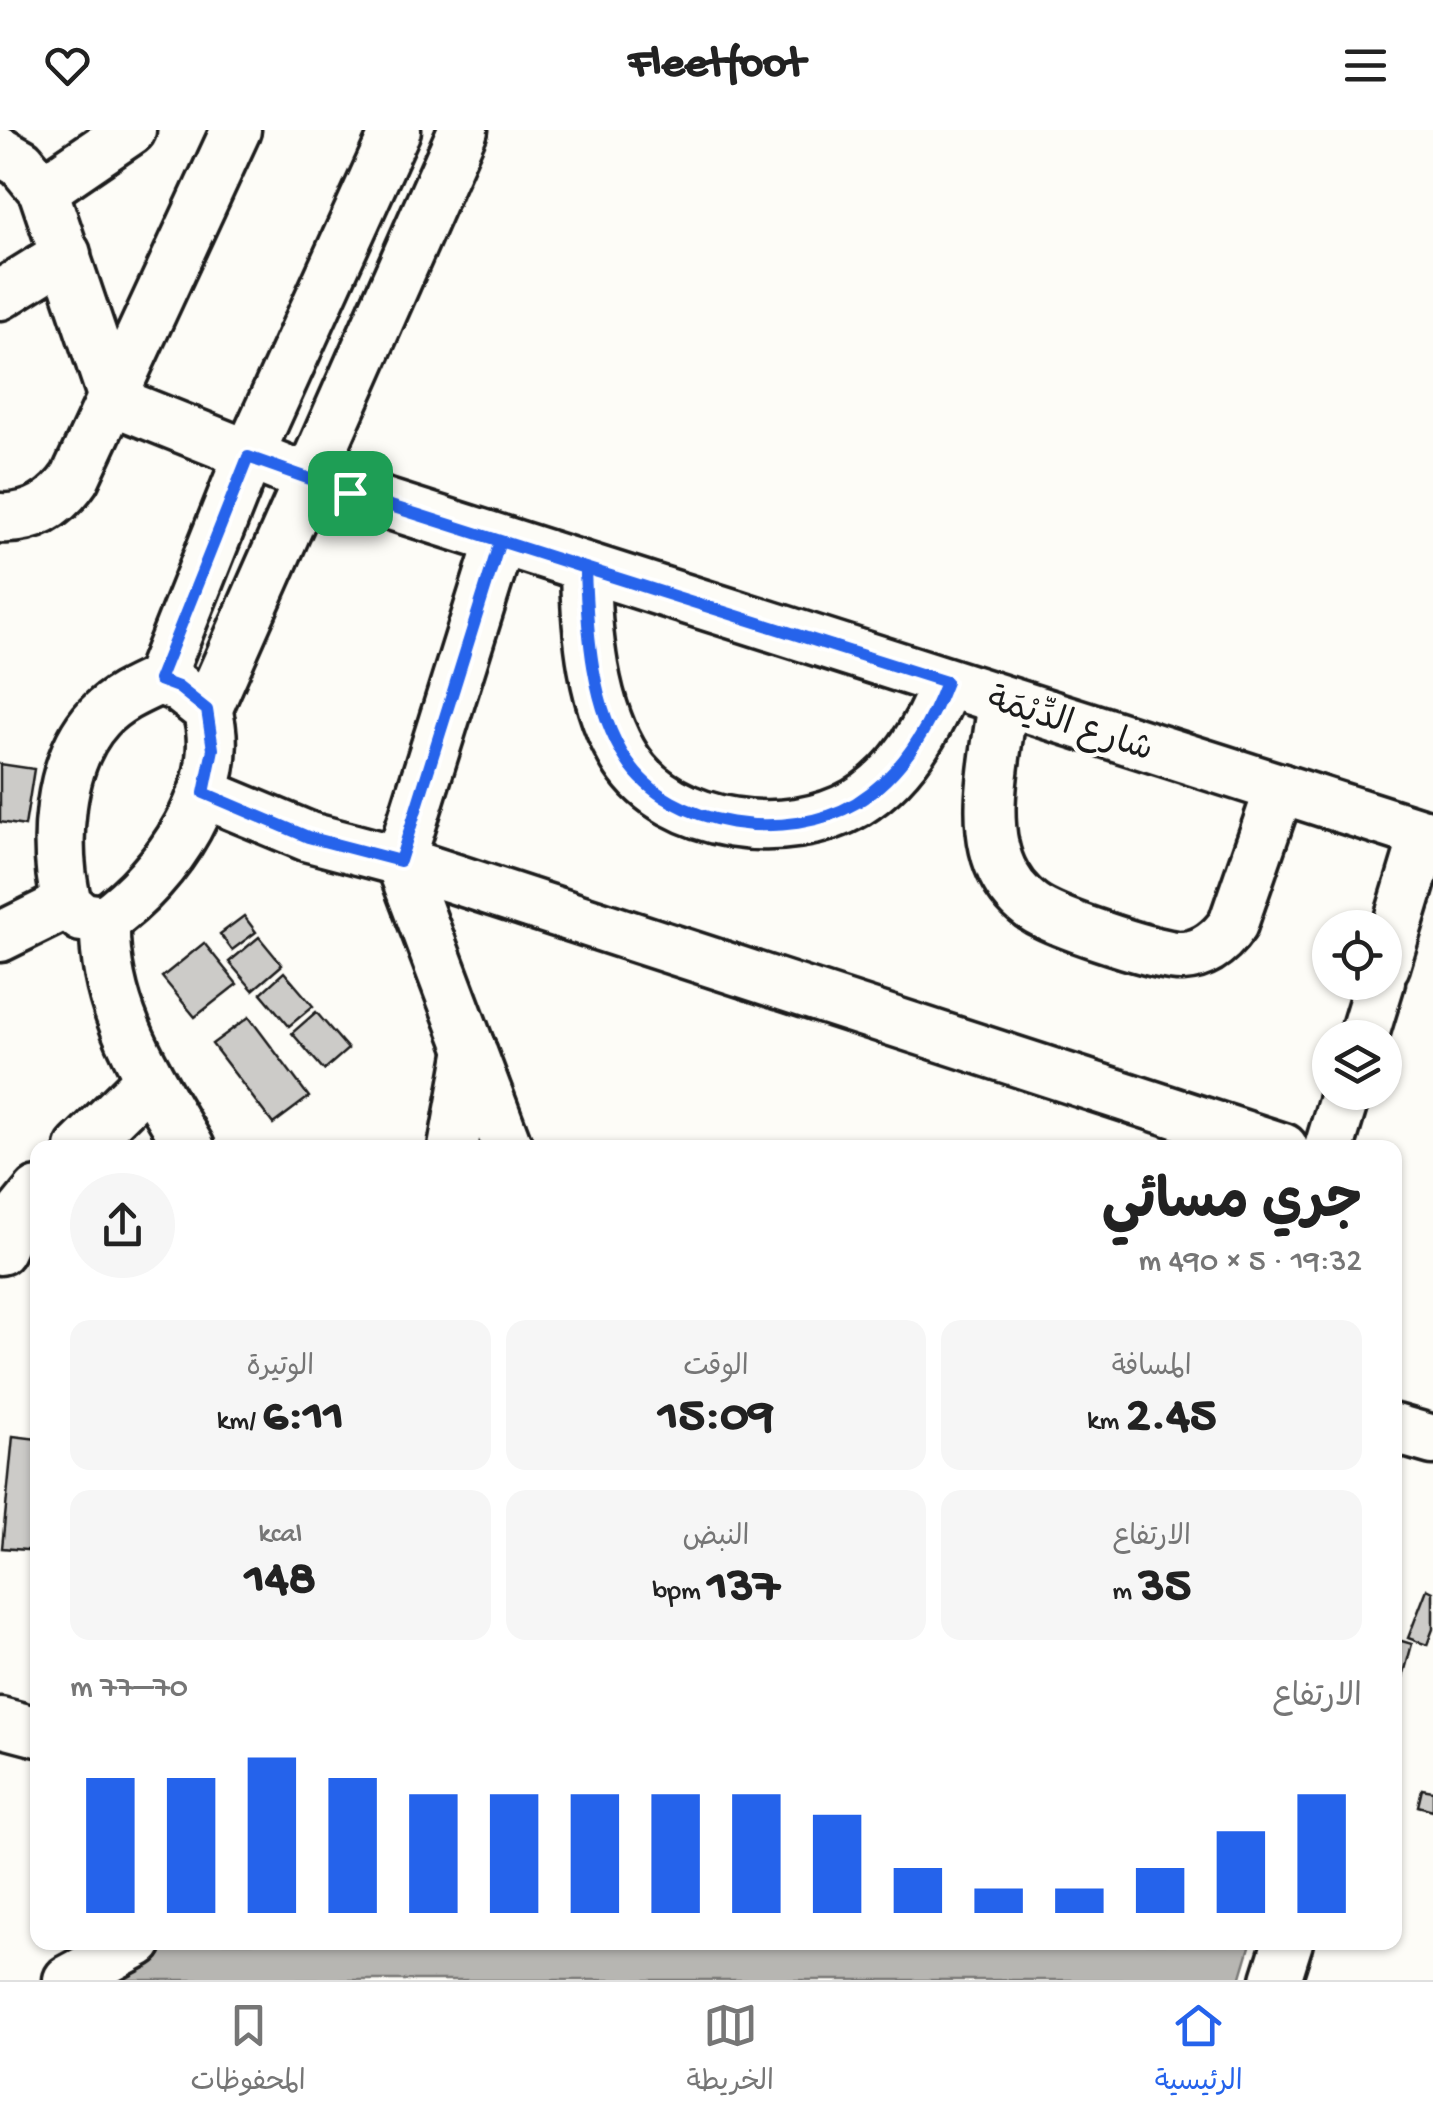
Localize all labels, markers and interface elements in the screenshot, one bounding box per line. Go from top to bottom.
icon: heart [40,38,95,93]
icon: menu [1338,38,1393,93]
text: Fleetfoot [628,39,805,92]
pin [308,451,393,536]
icon: arrive [323,466,378,521]
street label: شارع الدِّيْمَة [981,678,1159,773]
map controls [1312,910,1402,1110]
button: locate [1312,910,1402,1000]
button: layers [1312,1020,1402,1110]
button: share [70,1173,175,1278]
text: جري مسائي [1102,1174,1362,1238]
text: 19:32 · 5 × 490 m [1138,1244,1362,1282]
text: الوتيرة [247,1352,314,1385]
text: الوقت [683,1352,749,1385]
text: المسافة [1112,1352,1192,1385]
text: 6:11 [263,1389,344,1448]
text: 15:09 [658,1389,774,1448]
text: 2.45 [1126,1389,1216,1448]
text: /km [217,1406,263,1439]
text: km [1087,1406,1126,1439]
text: kcal [258,1519,302,1552]
text: النبض [683,1522,749,1555]
text: الارتفاع [1112,1522,1191,1555]
text: 148 [245,1552,316,1611]
text: 137 [707,1559,780,1618]
text: 35 [1139,1559,1191,1618]
text: bpm [652,1576,707,1609]
text: m [1112,1576,1139,1609]
text: 70–77 m [70,1670,188,1708]
text: الارتفاع [1272,1680,1362,1718]
tab: المحفوظات [190,1998,306,2104]
tab: الخريطة [687,1998,774,2104]
tab: الرئيسية [1155,1998,1243,2104]

